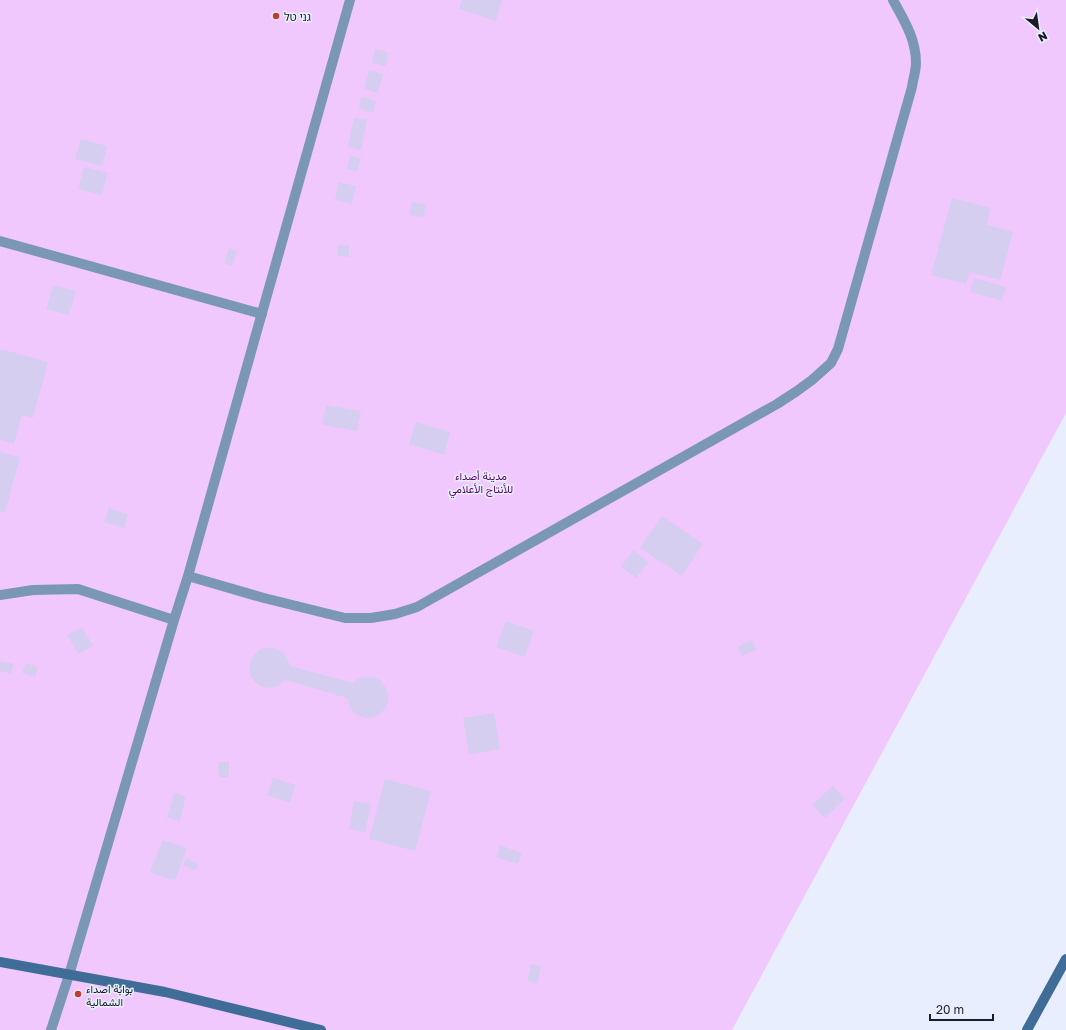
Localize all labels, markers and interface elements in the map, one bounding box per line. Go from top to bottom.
north arrow [1018,8,1058,48]
place label: גני טל [284,10,311,23]
marker: גני טל [271,11,281,21]
text: N [1036,29,1050,45]
park label: مدينة أصداء للأنتاج الأعلامي [449,469,513,499]
place label: بوابة اصداء الشمالية [86,982,133,1009]
marker: بوابة اصداء الشمالية [73,989,83,999]
scale bar [930,996,993,1022]
text: 20 m [936,1002,964,1017]

